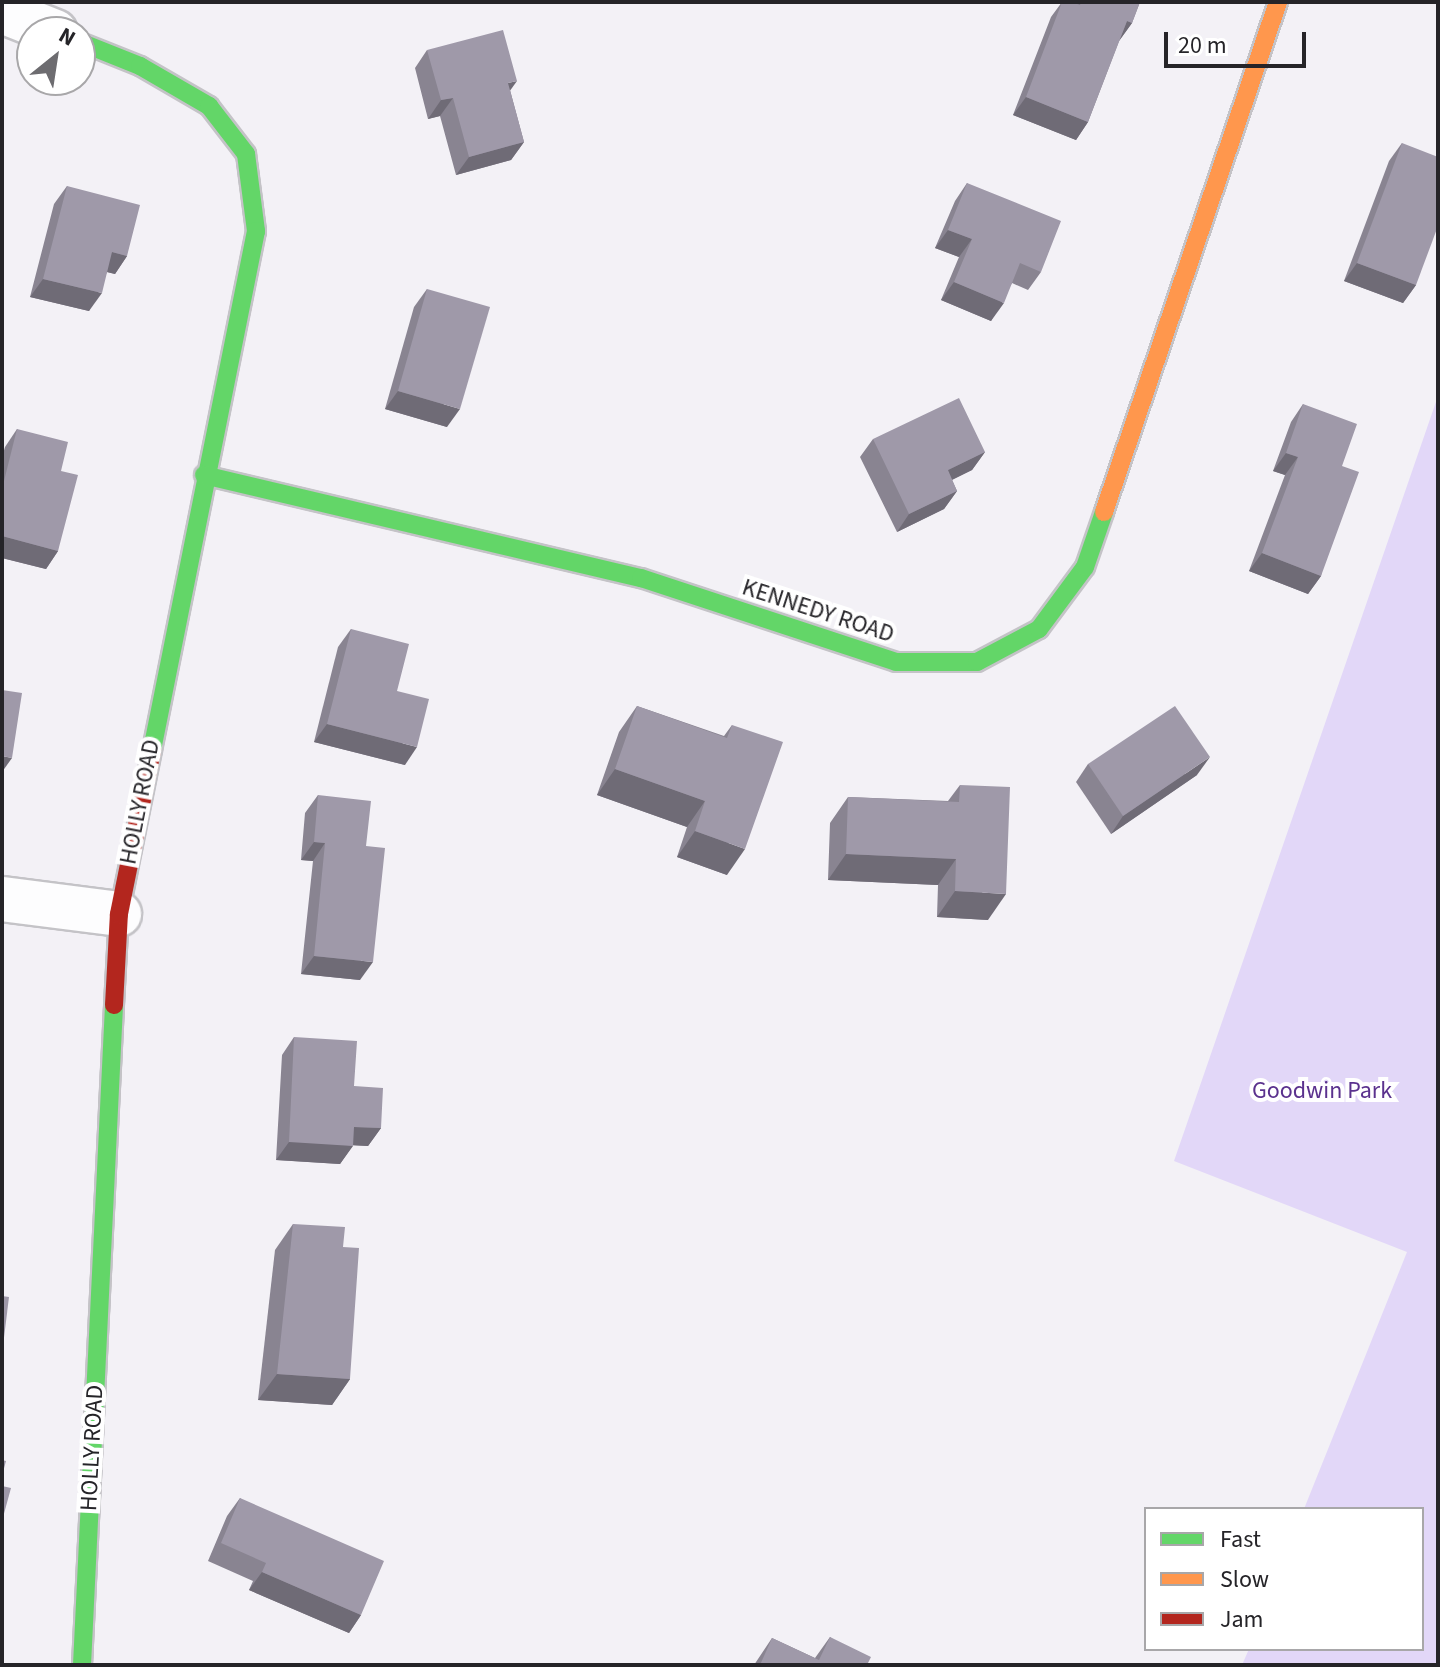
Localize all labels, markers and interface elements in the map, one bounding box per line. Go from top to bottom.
north arrow [16,16,96,96]
scale bar [1168,16,1310,66]
text: N [53,19,81,54]
text: 20 m [1178,28,1227,63]
street label: KENNEDY ROAD [738,573,898,649]
street label: HOLLY ROAD [114,737,166,867]
park label: Goodwin Park [1252,1077,1392,1105]
street label: HOLLY ROAD [74,1384,110,1512]
legend [1144,1507,1424,1651]
text: Fast [1220,1522,1261,1557]
text: Slow [1220,1562,1269,1597]
text: Jam [1220,1602,1264,1637]

